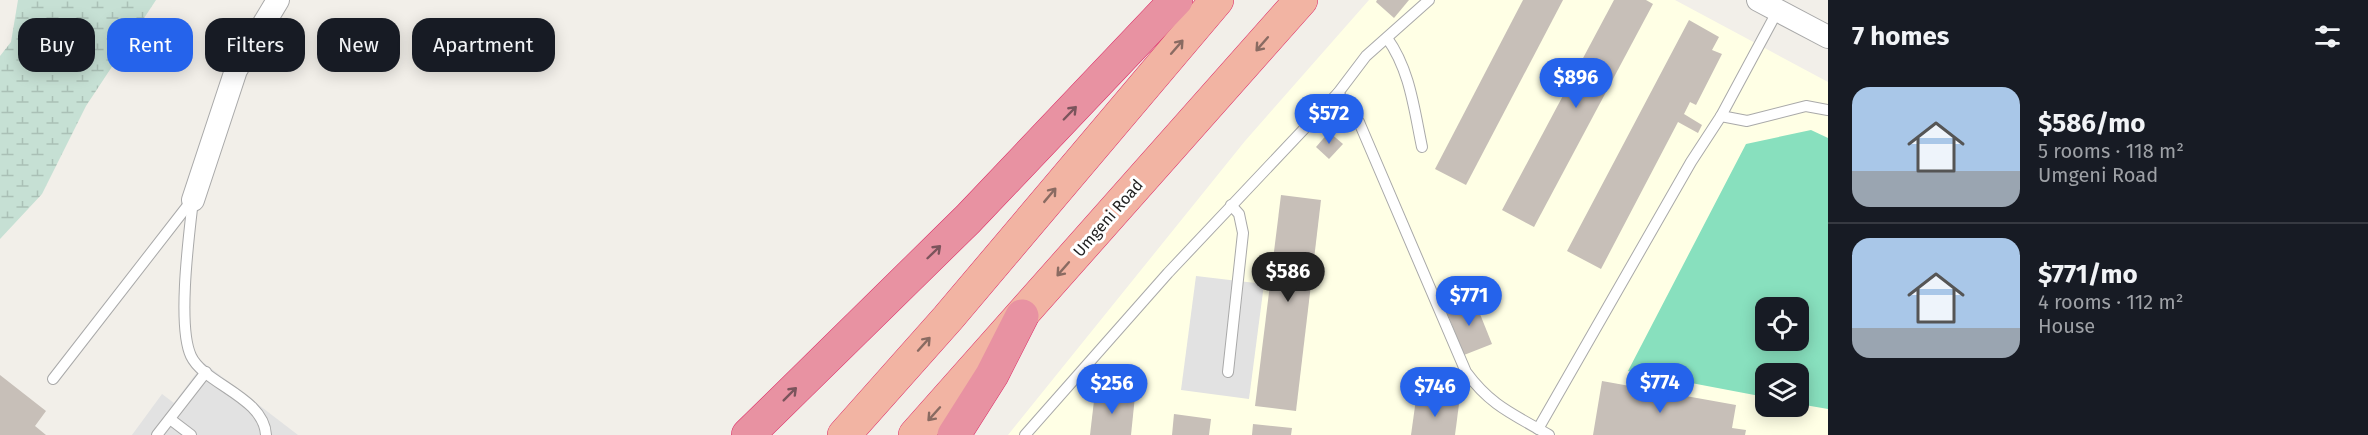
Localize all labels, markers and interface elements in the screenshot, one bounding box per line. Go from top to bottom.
chip: Buy [18,18,95,72]
chip: Rent [107,18,193,72]
chip: Filters [205,18,305,72]
chip: New [317,18,400,72]
chip: Apartment [412,18,555,72]
icon: filters [2311,20,2344,53]
text: 7 homes [1852,21,1949,52]
one-way arrow [1255,36,1269,51]
one-way arrow [1170,40,1184,55]
pin: $896 [1540,58,1612,109]
text: $896 [1554,65,1598,89]
pin: $572 [1293,94,1365,145]
text: $572 [1309,101,1349,125]
one-way arrow [1063,106,1077,121]
text: $586/mo [2038,108,2145,139]
icon: home [1900,111,1972,183]
text: 5 rooms · 118 m² [2038,139,2184,163]
text: Umgeni Road [2038,163,2158,187]
street label: Umgeni Road [1069,175,1147,261]
one-way arrow [1044,187,1057,203]
one-way arrow [926,245,941,260]
pin: $586 [1252,252,1324,303]
text: $586 [1266,259,1310,283]
text: $771/mo [2038,259,2138,290]
one-way arrow [1056,261,1070,276]
icon: home [1900,262,1972,334]
pin: $771 [1433,276,1505,327]
text: $771 [1450,283,1488,307]
text: 4 rooms · 112 m² [2038,290,2184,314]
map controls [1755,297,1809,417]
button: locate [1755,297,1809,351]
text: House [2038,314,2095,338]
one-way arrow [917,337,931,352]
pin: $774 [1624,363,1696,414]
button: layers [1755,363,1809,417]
pin: $256 [1076,364,1148,415]
pin: $746 [1399,367,1471,418]
text: $774 [1640,370,1680,394]
text: $256 [1090,371,1134,395]
text: $746 [1414,374,1456,398]
one-way arrow [782,387,797,402]
one-way arrow [927,407,941,422]

